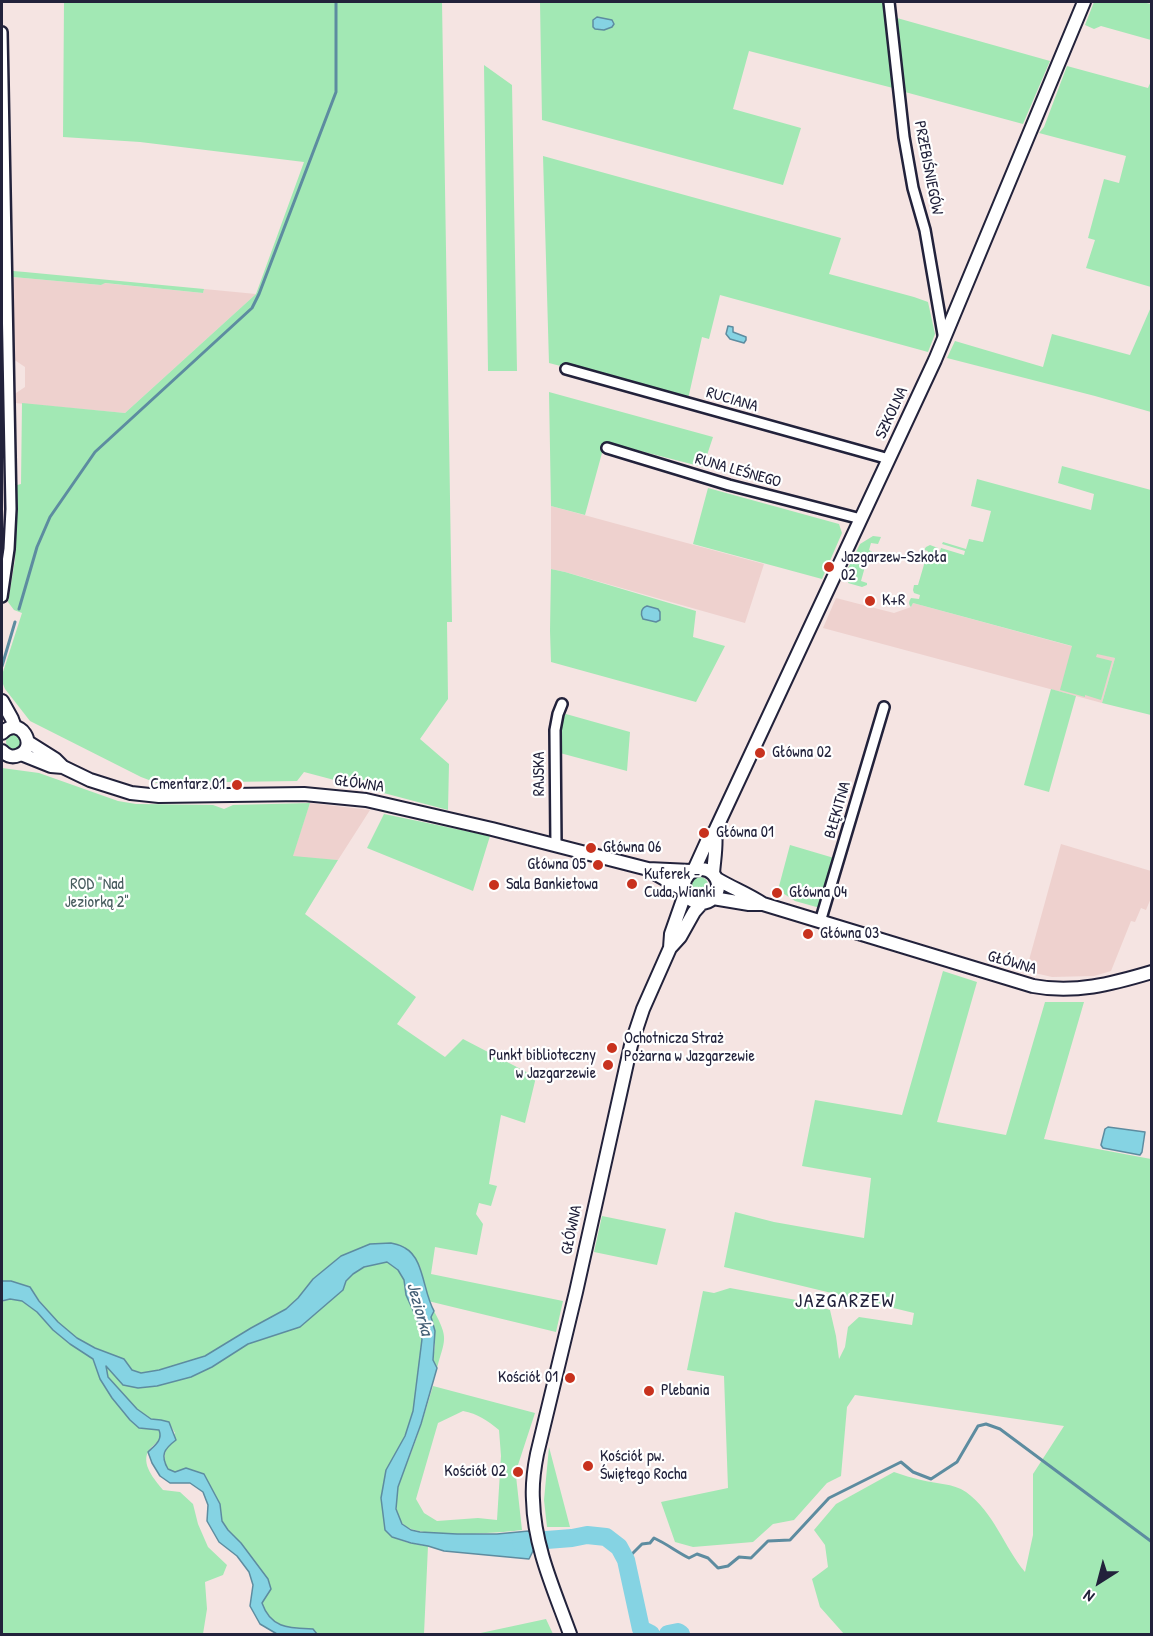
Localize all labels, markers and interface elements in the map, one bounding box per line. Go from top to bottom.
street label: PRZEBIŚNIEGÓW [909,119,947,217]
street label: RUCIANA [704,384,760,416]
street label: SZKOLNA [872,384,912,442]
street label: RUNA LEŚNEGO [693,450,783,492]
place label: Jazgarzew-Szkoła 02 [841,548,946,586]
marker: Jazgarzew-Szkoła 02 [822,560,836,574]
place label: K+R [882,591,905,611]
marker: K+R [863,594,877,608]
place label: Główna 02 [772,743,831,763]
marker: Główna 02 [753,746,767,760]
street label: RAJSKA [530,752,550,796]
street label: GŁÓWNA [333,771,385,797]
place label: Cmentarz 01 [150,775,225,795]
marker: Cmentarz 01 [230,778,244,792]
street label: BŁĘKITNA [821,779,855,841]
place label: Główna 01 [716,823,774,843]
marker: Główna 01 [697,826,711,840]
place label: Główna 06 [603,838,661,858]
marker: Główna 06 [584,841,598,855]
place label: Główna 05 [527,855,586,875]
marker: Główna 05 [591,858,605,872]
place label: Kuferek - Cuda, Wianki [644,865,716,903]
park label: ROD "Nad Jeziorką 2" [65,875,129,913]
place label: Sala Bankietowa [506,875,598,895]
marker: Kuferek - Cuda, Wianki [625,877,639,891]
marker: Sala Bankietowa [487,878,501,892]
place label: Główna 04 [789,883,847,903]
marker: Główna 04 [770,886,784,900]
place label: Główna 03 [820,924,879,944]
marker: Główna 03 [801,927,815,941]
street label: GŁÓWNA [985,947,1039,979]
place label: Ochotnicza Straż Pożarna w Jazgarzewie [624,1029,755,1067]
marker: Ochotnicza Straż Pożarna w Jazgarzewie [605,1041,619,1055]
place label: Punkt biblioteczny w Jazgarzewie [489,1046,596,1084]
marker: Punkt biblioteczny w Jazgarzewie [601,1058,615,1072]
street label: GŁÓWNA [557,1204,587,1256]
water label: Jeziorka [401,1280,437,1338]
district label: JAZGARZEW [795,1290,895,1314]
place label: Kościół 01 [498,1368,558,1388]
marker: Kościół 01 [563,1371,577,1385]
place label: Plebania [661,1381,709,1401]
marker: Plebania [642,1384,656,1398]
place label: Kościół pw. Świętego Rocha [600,1447,687,1485]
marker: Kościół pw. Świętego Rocha [581,1459,595,1473]
place label: Kościół 02 [444,1462,506,1482]
marker: Kościół 02 [511,1465,525,1479]
north arrow [1069,1552,1129,1612]
text: N [1079,1585,1098,1608]

